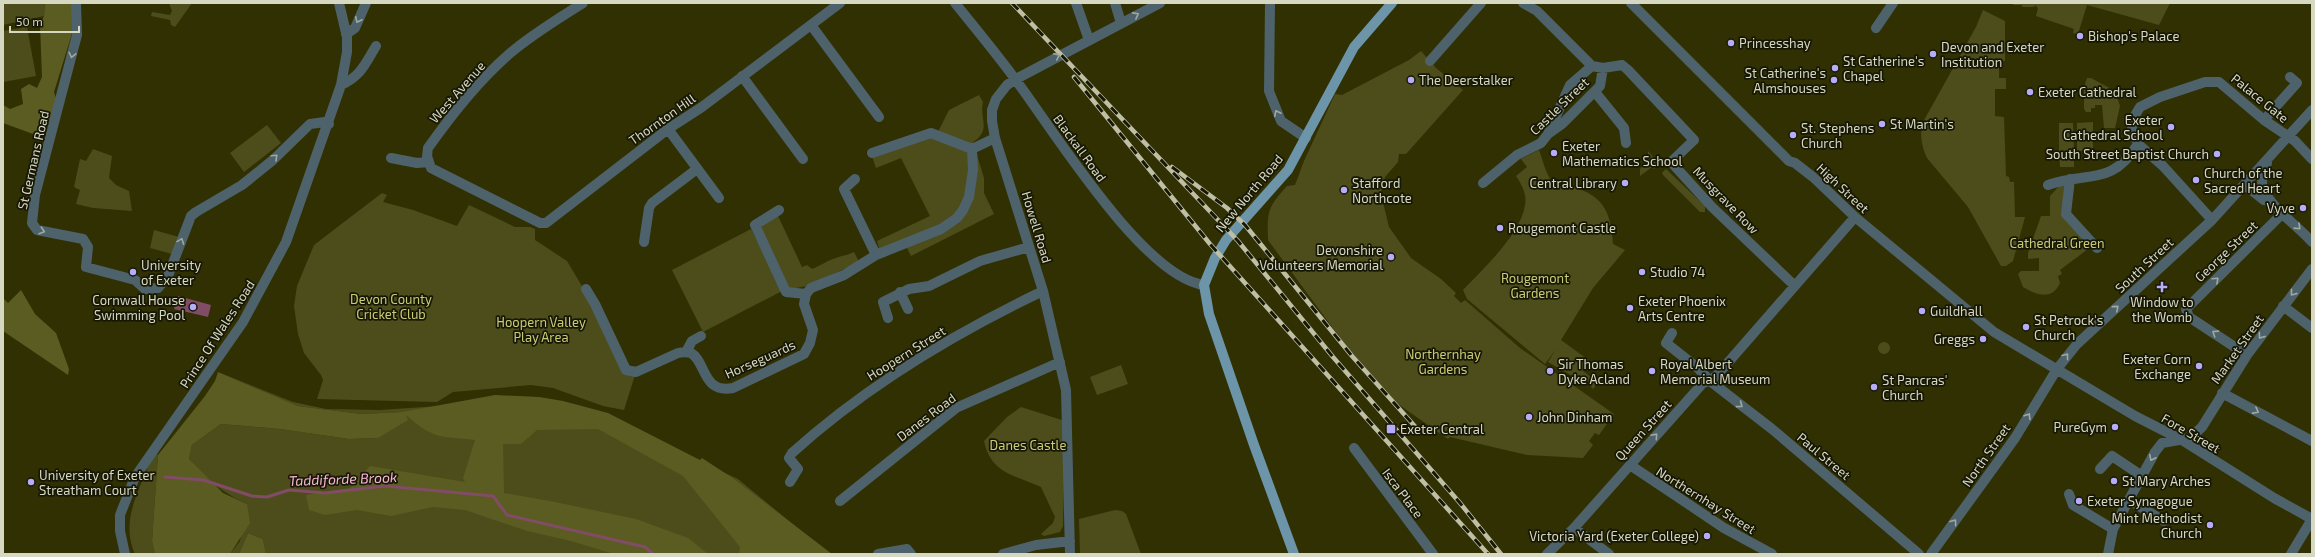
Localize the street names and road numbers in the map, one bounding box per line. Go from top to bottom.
street label: West Avenue [426,58,488,126]
street label: Palace Gate [2228,70,2292,126]
street label: Castle Street [1526,74,1592,138]
street label: Thornton Hill [626,90,699,148]
street label: St Germans Road [14,109,52,211]
street label: Blackall Road [1050,111,1110,185]
street label: New North Road [1212,151,1286,235]
street label: High Street [1814,160,1873,216]
street label: Musgrave Row [1690,163,1762,237]
street label: Howell Road [1019,189,1055,265]
street label: George Street [2191,217,2261,285]
street label: South Street [2112,234,2176,296]
street label: Prince Of Wales Road [176,277,258,391]
street label: Market Street [2207,311,2267,387]
street label: Hoopern Street [864,322,948,384]
street label: Horseguards [722,336,798,382]
street label: Danes Road [893,390,959,444]
street label: Queen Street [1611,396,1675,464]
street label: Fore Street [2159,410,2223,456]
street label: North Street [1958,420,2014,490]
street label: Paul Street [1794,429,1854,483]
street label: Northernhay Street [1653,463,1759,537]
street label: Isca Place [1379,465,1427,521]

